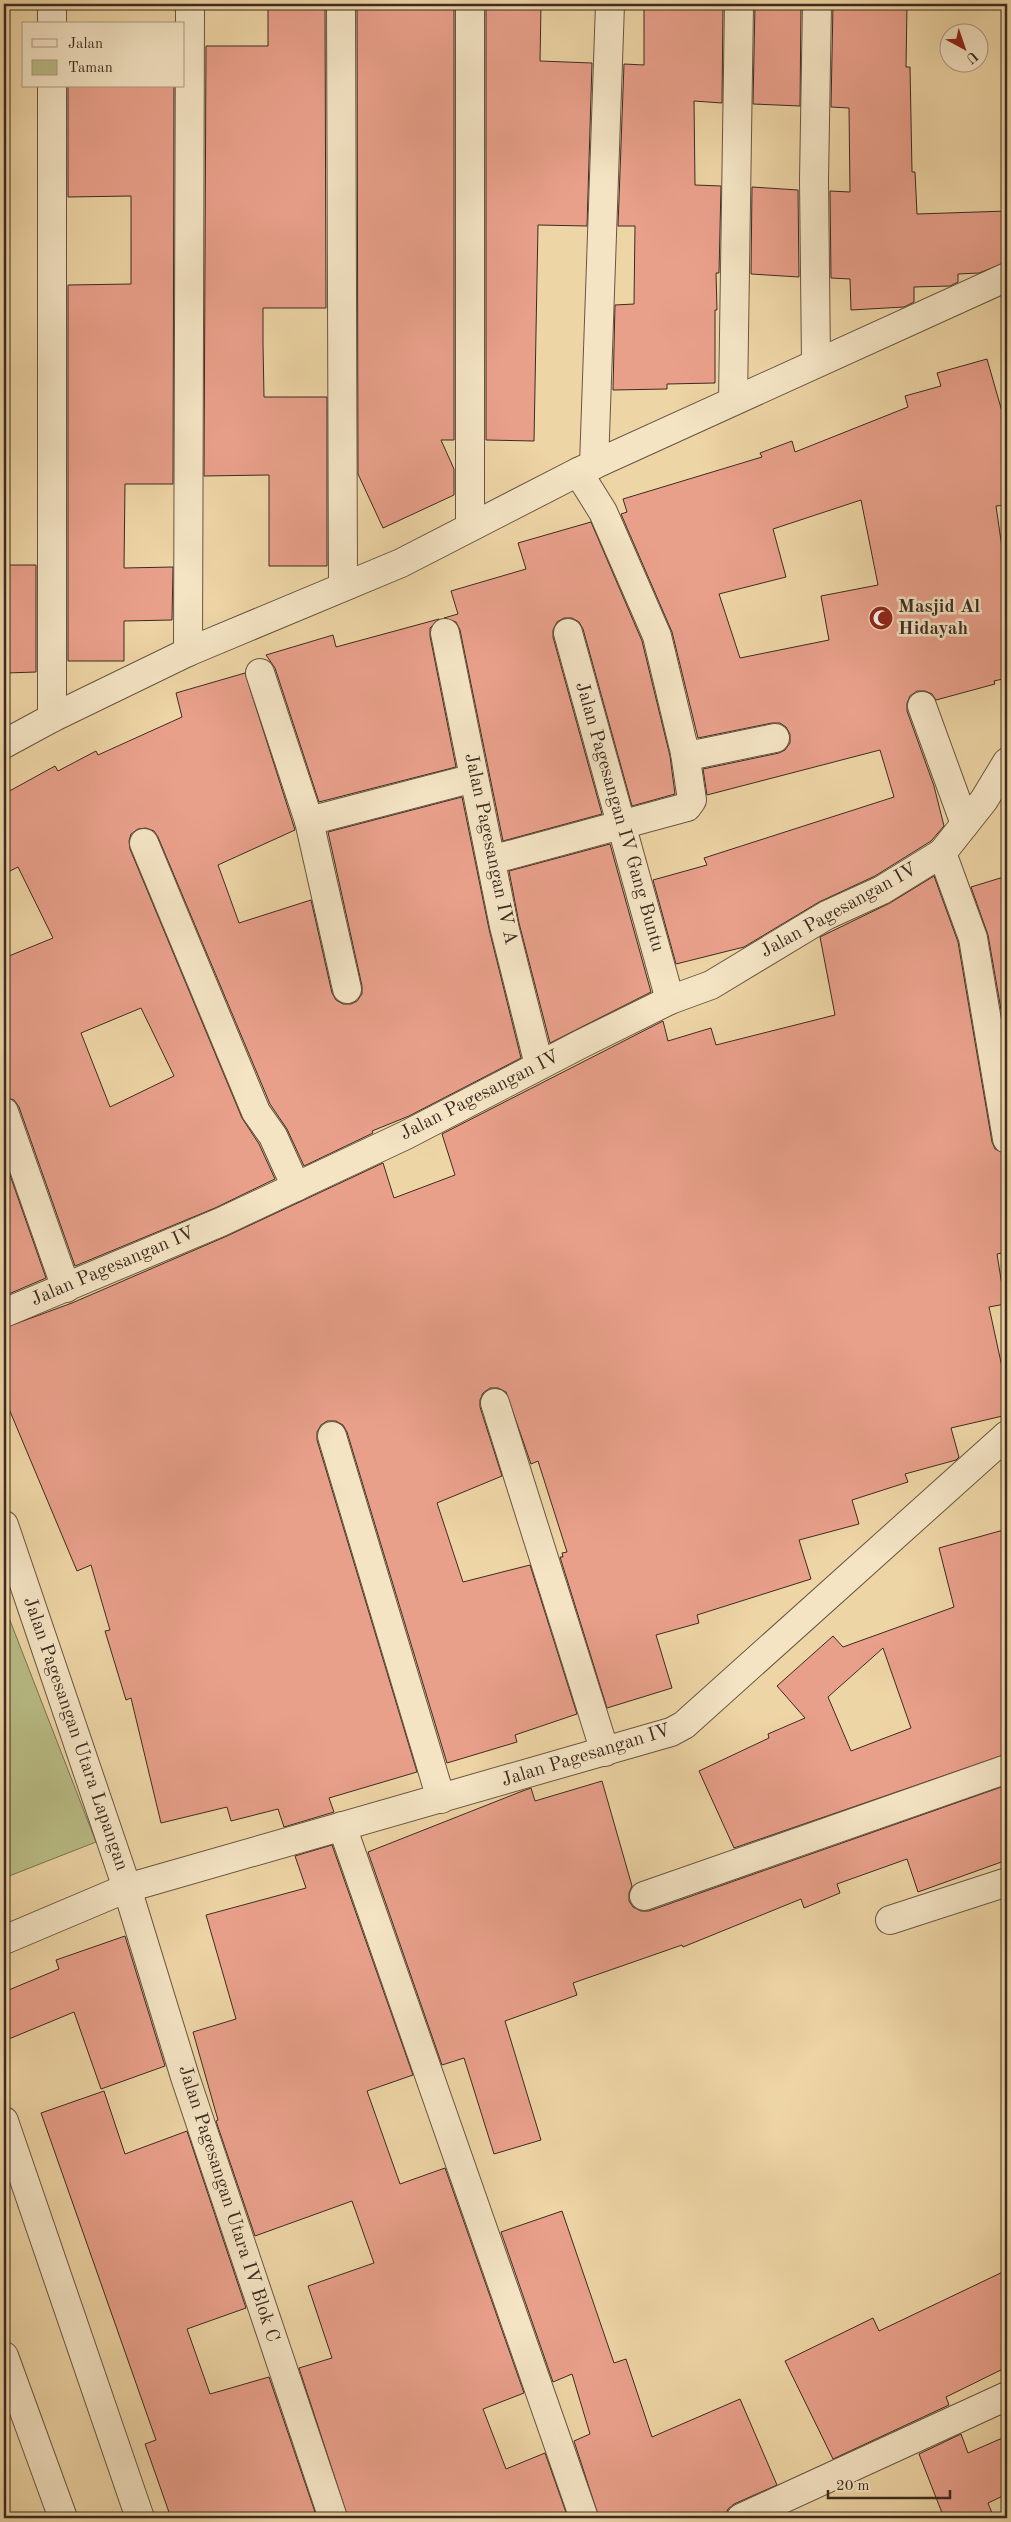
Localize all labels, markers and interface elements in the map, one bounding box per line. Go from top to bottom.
legend [22,22,185,88]
north arrow [938,22,988,72]
text: Jalan [68,37,103,52]
text: U [963,48,980,66]
text: Taman [68,61,113,76]
place label: Masjid Al Hidayah [898,598,980,639]
mosque icon: Masjid Al Hidayah [868,605,894,631]
street label: Jalan Pagesangan IV Gang Buntu [571,680,667,954]
street label: Jalan Pagesangan IV A [460,751,520,947]
street label: Jalan Pagesangan IV [758,860,921,962]
street label: Jalan Pagesangan IV [398,1048,563,1144]
street label: Jalan Pagesangan IV [29,1224,198,1310]
street label: Jalan Pagesangan Utara Lapangan [19,1595,131,1873]
street label: Jalan Pagesangan IV [499,1721,673,1791]
street label: Jalan Pagesangan Utara IV Blok C [174,2063,282,2345]
scale bar [828,2467,951,2499]
text: 20 m [836,2479,870,2494]

